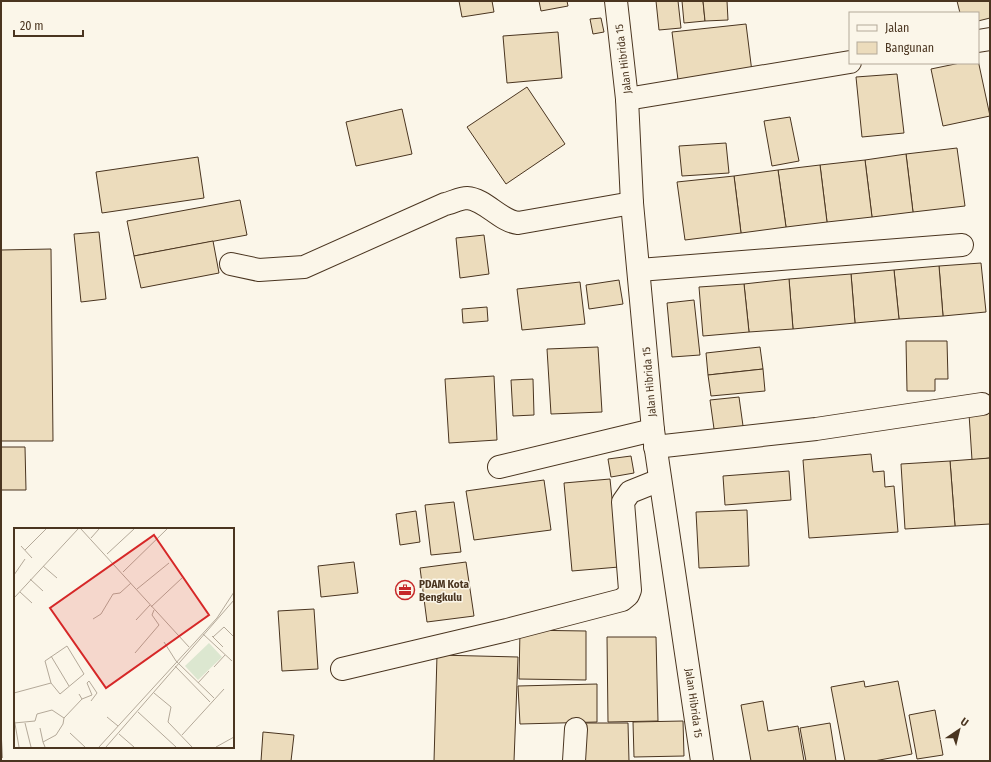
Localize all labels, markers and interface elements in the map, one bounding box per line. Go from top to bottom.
scale bar [14,12,83,38]
legend [849,12,979,64]
text: 20 m [20,19,44,33]
text: Jalan [885,21,909,35]
street label: Jalan Hibrida 15 [613,23,634,94]
text: Bangunan [885,41,934,55]
street label: Jalan Hibrida 15 [640,347,659,417]
inset map [14,528,234,748]
place label: PDAM Kota Bengkulu [419,578,469,604]
office icon: PDAM Kota Bengkulu [394,579,416,601]
street label: Jalan Hibrida 15 [682,667,705,739]
north arrow [939,710,979,750]
text: U [958,715,971,729]

